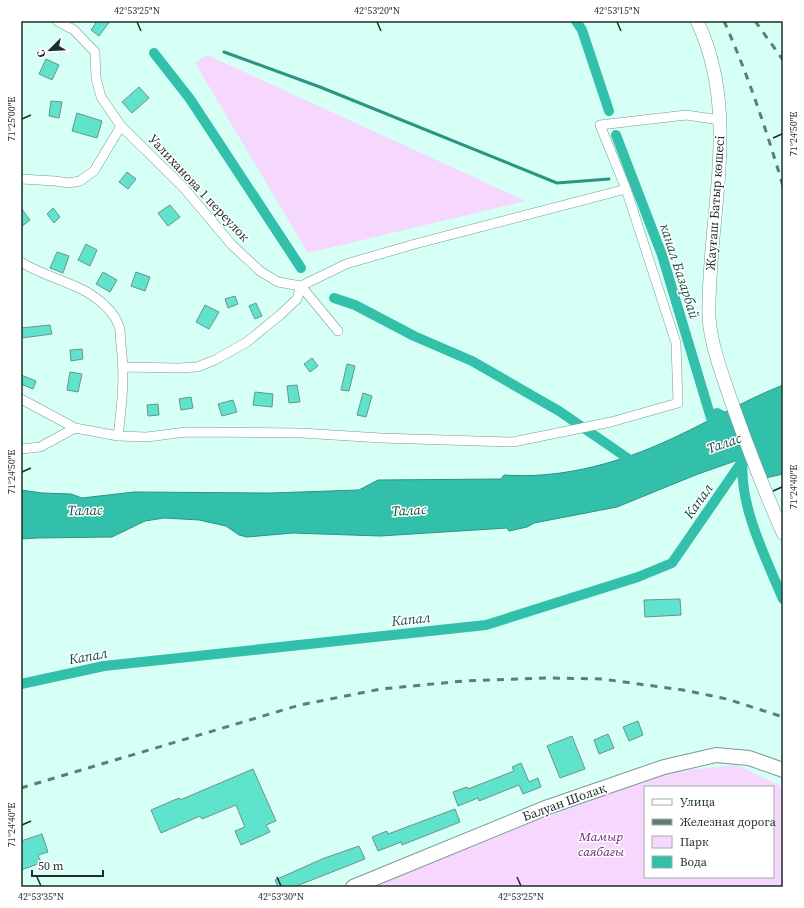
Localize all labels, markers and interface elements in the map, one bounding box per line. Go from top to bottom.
text: 42°53'25"N [114,4,160,17]
text: 42°53'20"N [354,4,400,17]
text: 42°53'15"N [594,4,640,17]
north arrow [30,30,70,70]
text: С [33,48,50,60]
text: 71°25'00"E [5,97,18,141]
text: 71°24'50"E [787,112,800,156]
street label: Уалиханова 1 переулок [145,131,253,245]
street label: Жауғаш Батыр көшесі [702,135,728,271]
water label: канал Базарбай [655,221,705,321]
water label: Талас [704,428,744,458]
text: 71°24'50"E [5,450,18,494]
text: 71°24'40"E [787,465,800,509]
water label: Капал [678,479,718,524]
water label: Талас [391,499,427,521]
water label: Талас [67,500,103,520]
water label: Капал [390,607,432,631]
water label: Капал [66,643,109,669]
street label: Балуан Шолақ [520,779,609,825]
legend [644,786,774,878]
text: Улица [680,794,716,810]
text: 71°24'40"E [5,803,18,847]
text: Железная дорога [680,814,777,830]
park label: Мамыр саябағы [578,828,625,860]
text: Парк [680,834,709,850]
scale bar [32,852,103,878]
text: Вода [680,854,708,870]
text: 50 m [38,858,64,874]
text: 42°53'35"N [18,890,64,903]
text: 42°53'30"N [258,890,304,903]
text: 42°53'25"N [498,890,544,903]

